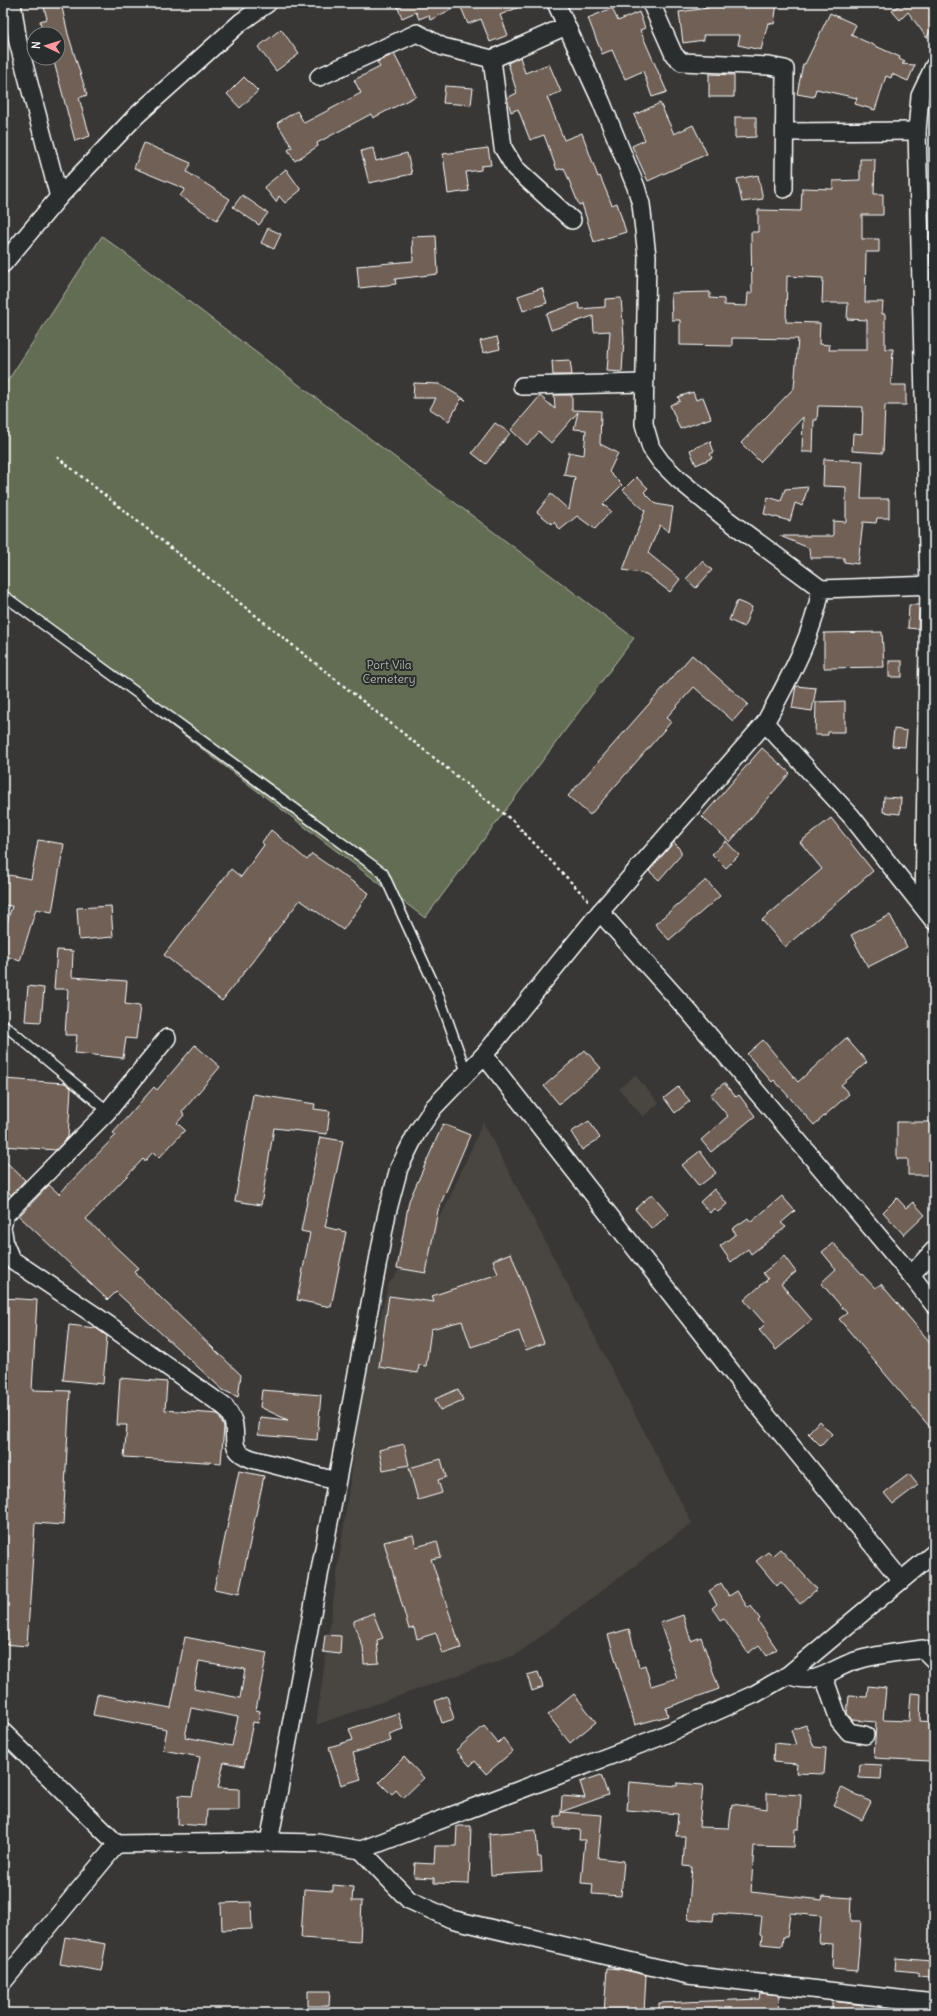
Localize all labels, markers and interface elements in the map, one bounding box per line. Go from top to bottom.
north arrow [26,26,66,66]
text: N [29,41,43,50]
park label: Port Vila Cemetery [362,657,416,686]

